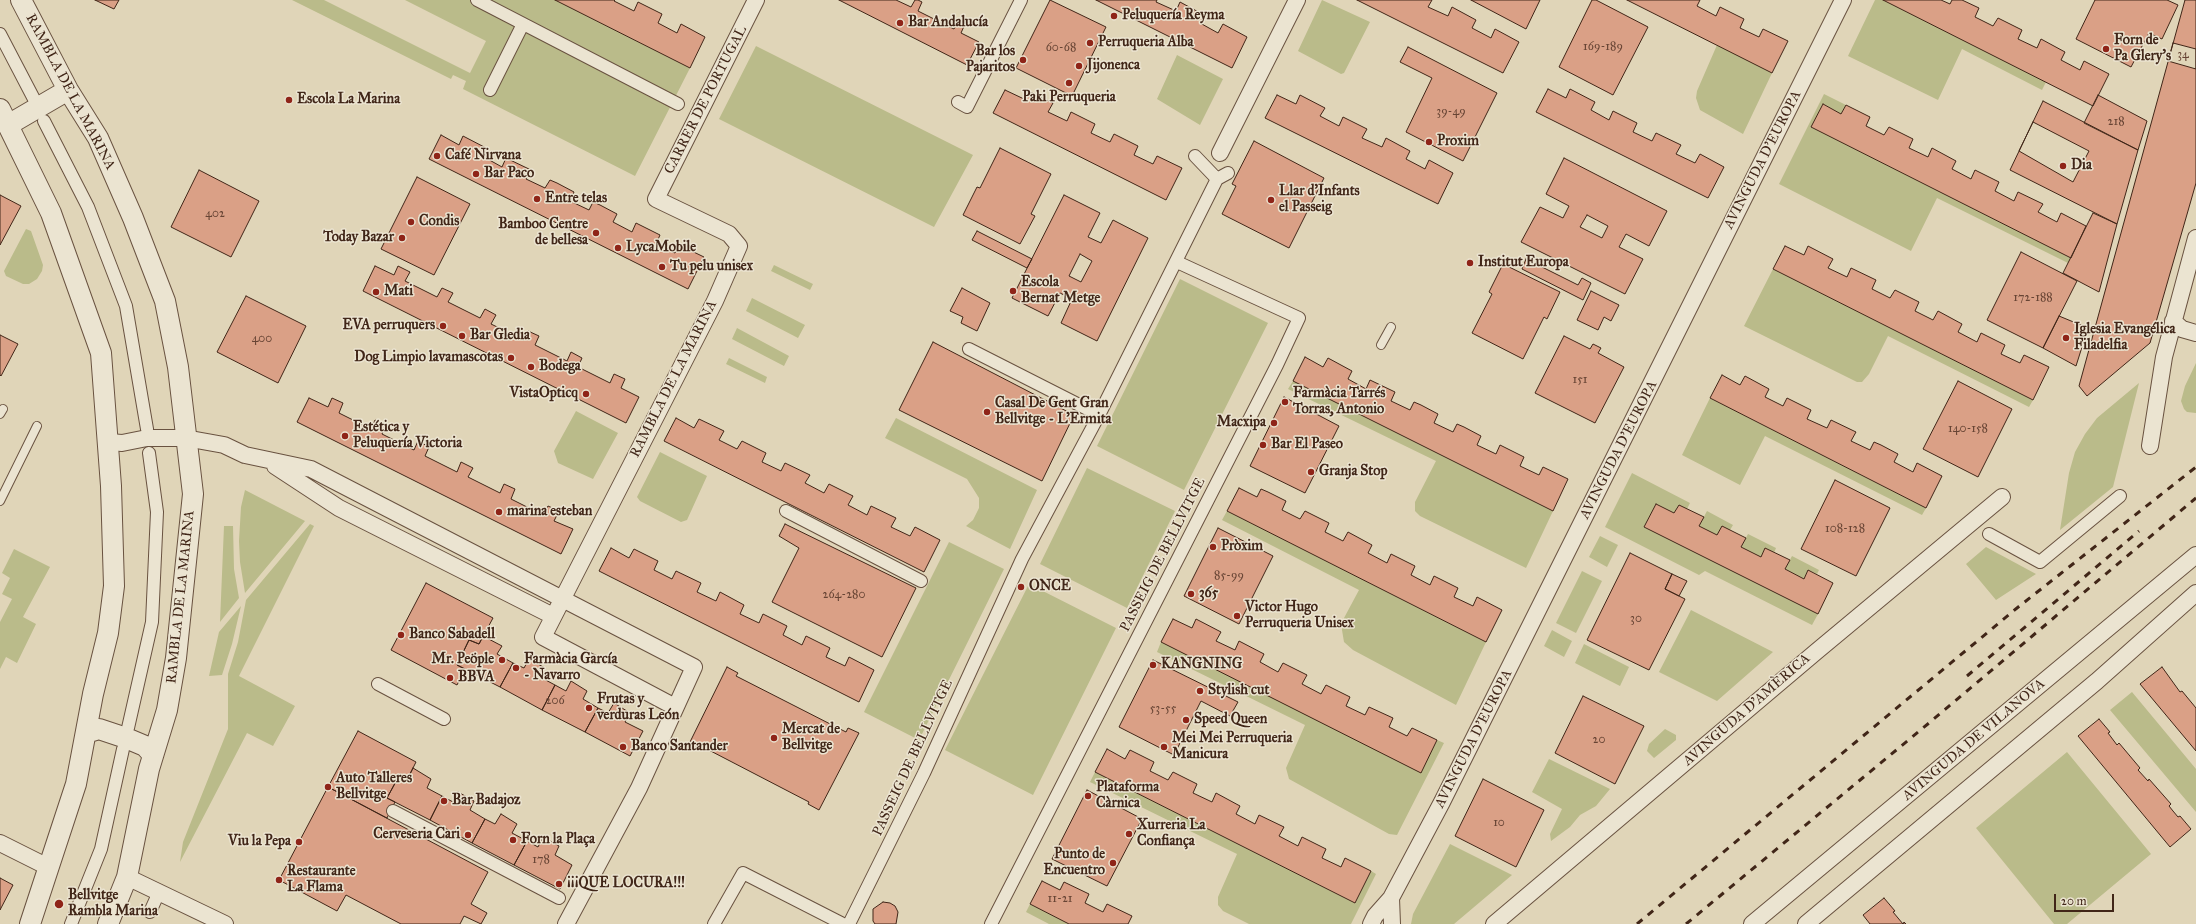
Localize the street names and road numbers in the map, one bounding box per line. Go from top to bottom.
street label: RAMBLA DE LA MARINA [22,11,118,173]
street label: CARRER DE PORTUGAL [661,23,751,177]
street label: AVINGUDA D'EUROPA [1721,88,1805,232]
street label: RAMBLA DE LA MARINA [627,298,721,460]
street label: AVINGUDA D'EUROPA [1577,378,1661,522]
street label: PASSEIG DE BELLVITGE [1117,475,1209,635]
street label: RAMBLA DE LA MARINA [164,510,198,684]
street label: AVINGUDA D'AMÈRICA [1680,650,1814,770]
street label: AVINGUDA D'EUROPA [1432,667,1516,811]
street label: AVINGUDA DE VILANOVA [1899,676,2049,804]
street label: PASSEIG DE BELLVITGE [869,677,957,839]

